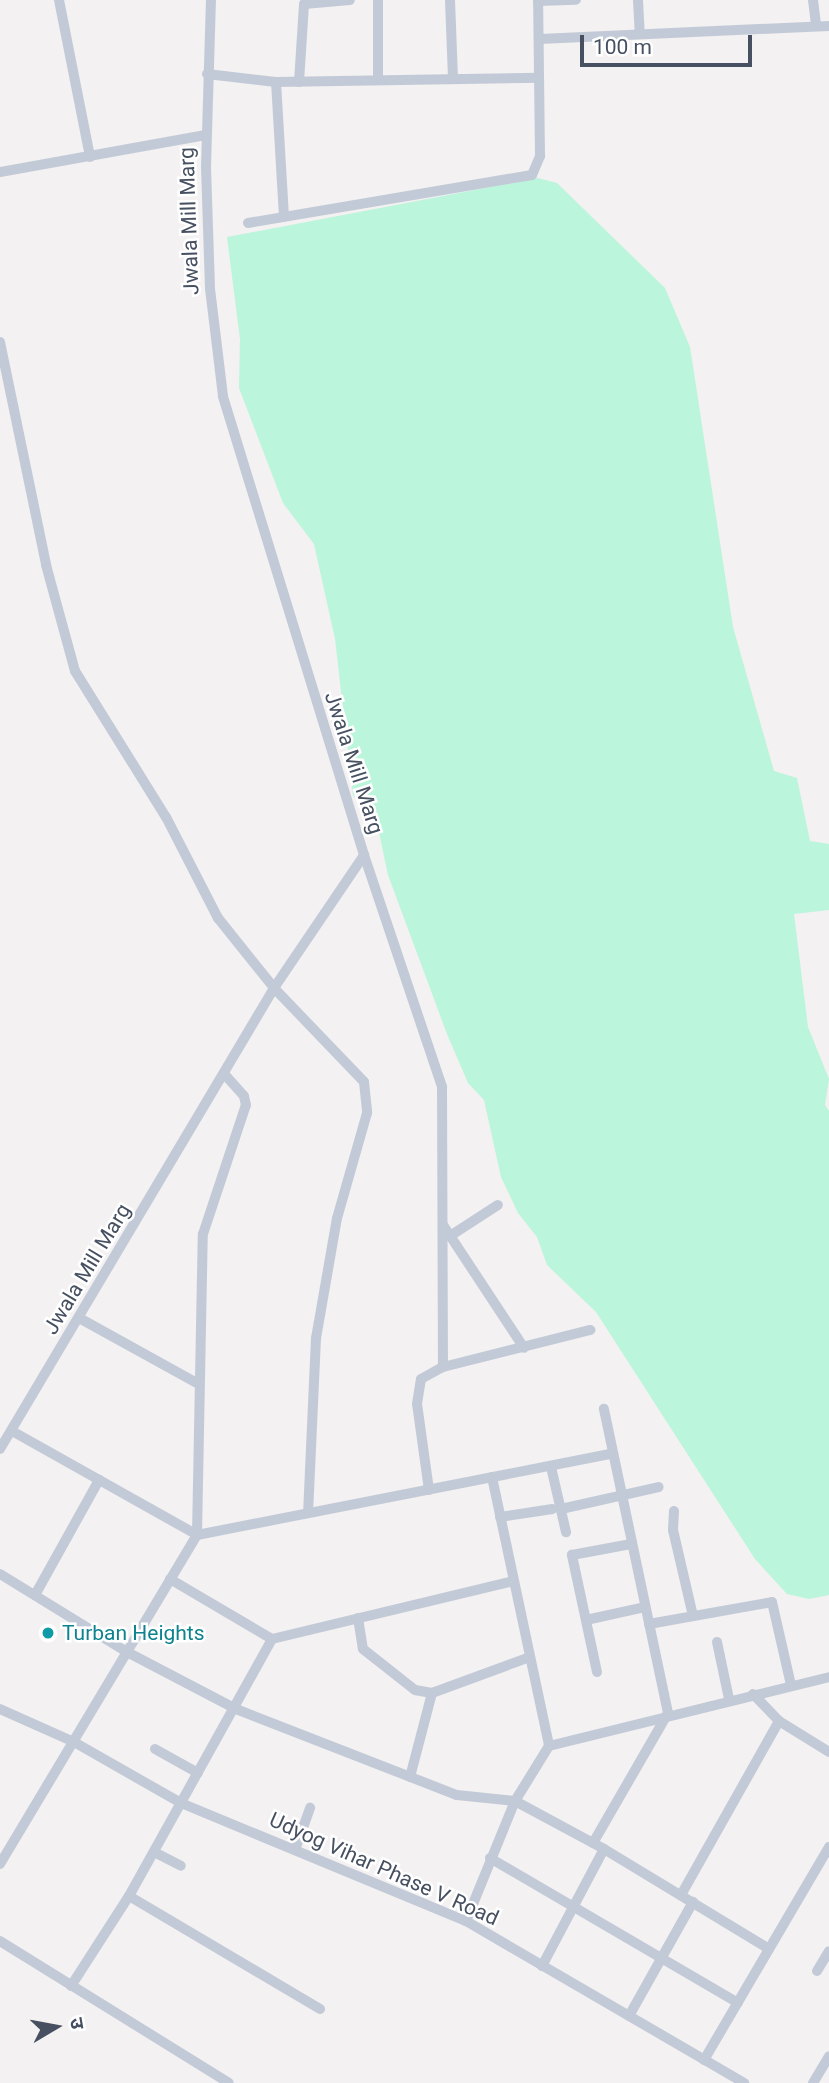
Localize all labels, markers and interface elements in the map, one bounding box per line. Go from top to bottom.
scale bar [584,21,756,65]
text: 100 m [593,35,652,59]
street label: Jwala Mill Marg [174,147,204,295]
street label: Jwala Mill Marg [319,689,389,837]
street label: Jwala Mill Marg [38,1199,136,1339]
place label: Turban Heights [62,1620,205,1646]
marker: Turban Heights [40,1625,56,1641]
street label: Udyog Vihar Phase V Road [266,1807,502,1931]
north arrow [21,1992,91,2062]
text: उ [65,2016,89,2031]

